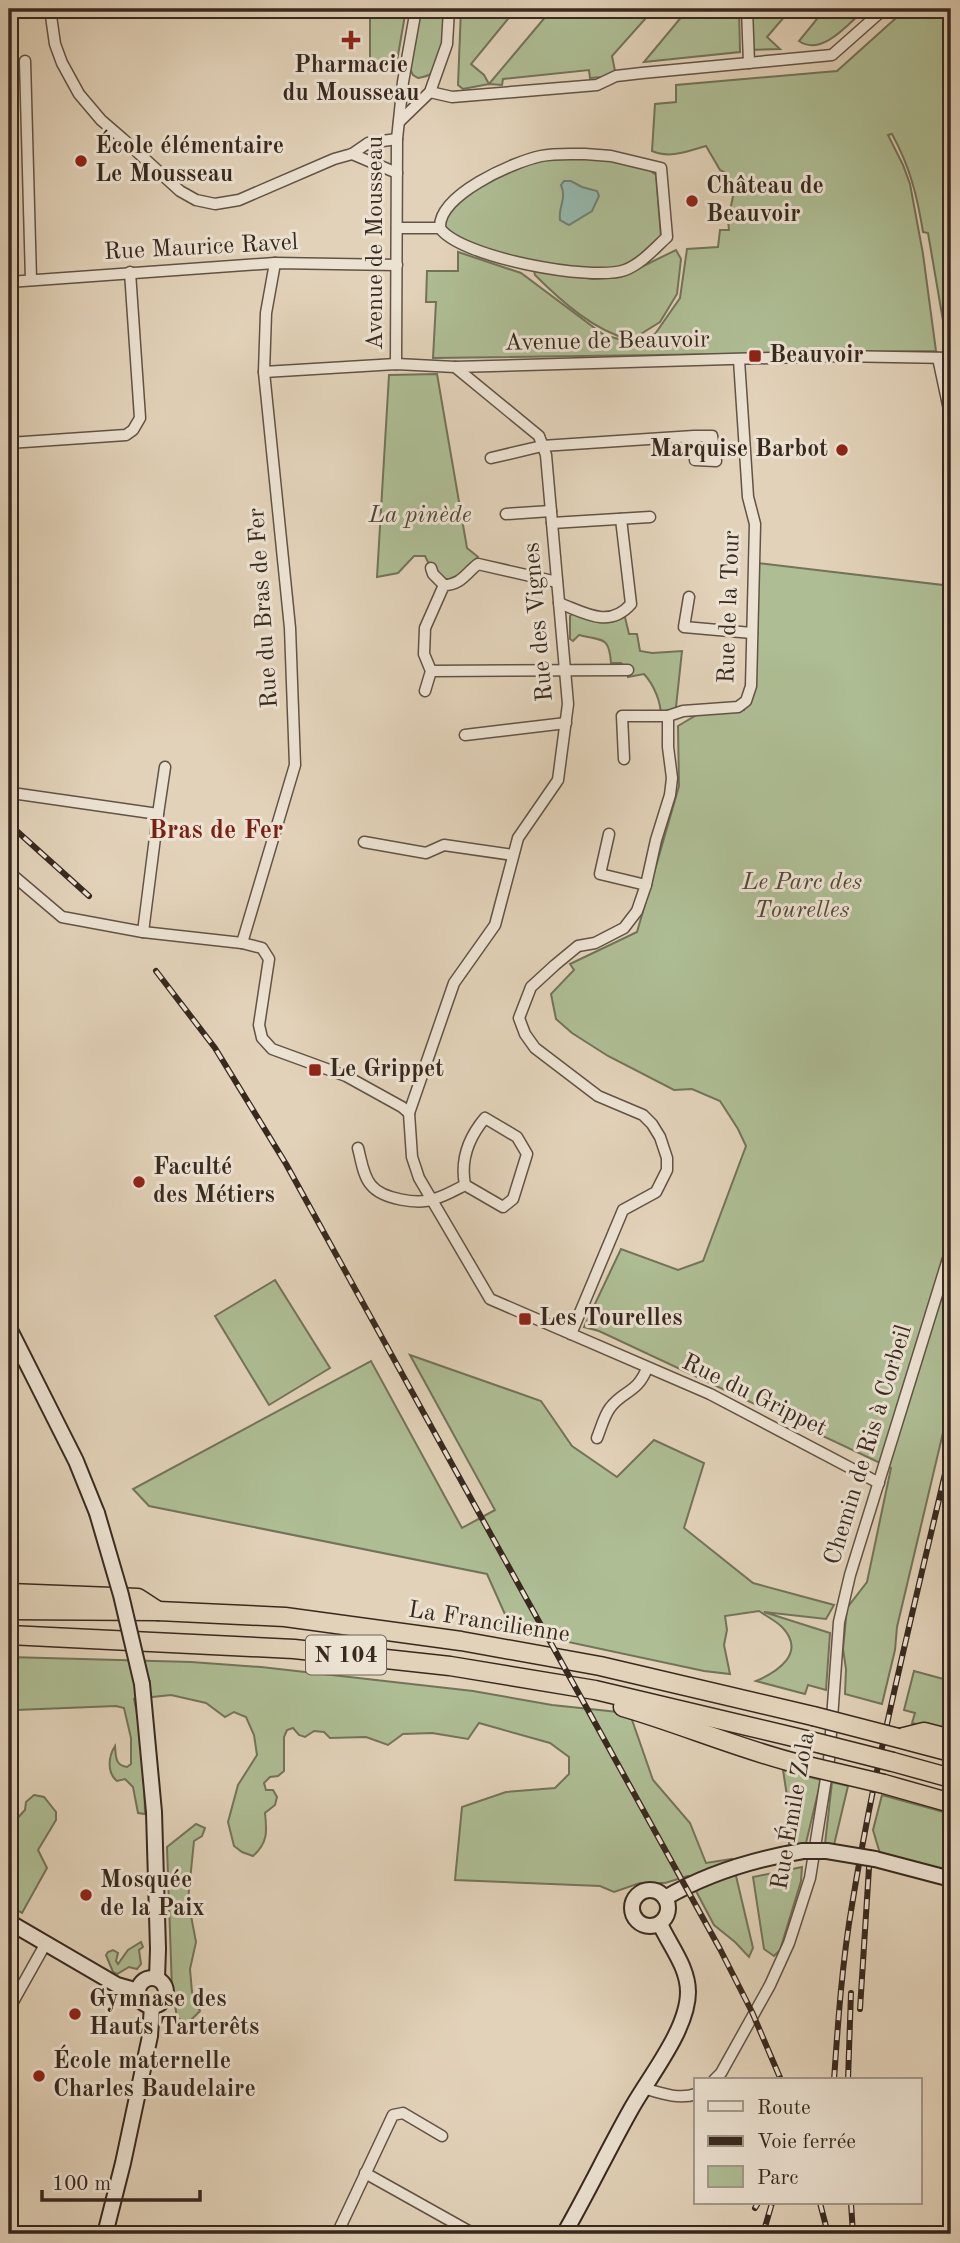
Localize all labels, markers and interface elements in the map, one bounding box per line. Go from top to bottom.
marker: Pharmacie du Mousseau [343,32,359,48]
place label: Pharmacie du Mousseau [283,54,419,106]
place label: École élémentaire Le Mousseau [95,129,284,187]
street label: Avenue de Mousseau [364,136,388,350]
marker: École élémentaire Le Mousseau [73,153,89,169]
place label: Château de Beauvoir [706,175,824,227]
marker: Château de Beauvoir [684,193,700,209]
street label: Rue Maurice Ravel [103,231,299,265]
street label: Avenue de Beauvoir [504,328,710,356]
place label: Beauvoir [769,344,864,368]
marker: Beauvoir [747,348,763,364]
place label: Marquise Barbot [650,438,828,462]
marker: Marquise Barbot [834,442,850,458]
park label: La pinède [367,504,472,528]
street label: Rue du Bras de Fer [245,507,283,709]
street label: Rue de la Tour [715,530,745,684]
street label: Rue des Vignes [520,541,558,703]
district label: Bras de Fer [149,818,283,844]
park label: Le Parc des Tourelles [741,871,862,923]
place label: Le Grippet [329,1058,444,1082]
marker: Le Grippet [307,1062,323,1078]
place label: Faculté des Métiers [153,1156,275,1208]
marker: Faculté des Métiers [131,1174,147,1190]
place label: Les Tourelles [539,1307,683,1331]
marker: Les Tourelles [517,1311,533,1327]
street label: Chemin de Ris à Corbeil [821,1322,917,1568]
street label: Rue du Grippet [678,1351,830,1441]
street label: La Francilienne [406,1598,572,1648]
road number: N 104 [306,1636,386,1674]
street label: Rue Émile Zola [764,1729,820,1892]
place label: Mosquée de la Paix [100,1869,205,1921]
marker: Mosquée de la Paix [78,1887,94,1903]
place label: Gymnase des Hauts Tarterêts [89,1988,259,2040]
marker: Gymnase des Hauts Tarterêts [67,2006,83,2022]
place label: École maternelle Charles Baudelaire [53,2044,256,2102]
marker: École maternelle Charles Baudelaire [31,2068,47,2084]
legend [694,2078,922,2204]
text: Route [757,2098,811,2119]
text: Voie ferrée [757,2132,856,2153]
scale bar [42,2159,200,2203]
text: Parc [757,2168,799,2189]
text: 100 m [52,2174,111,2195]

